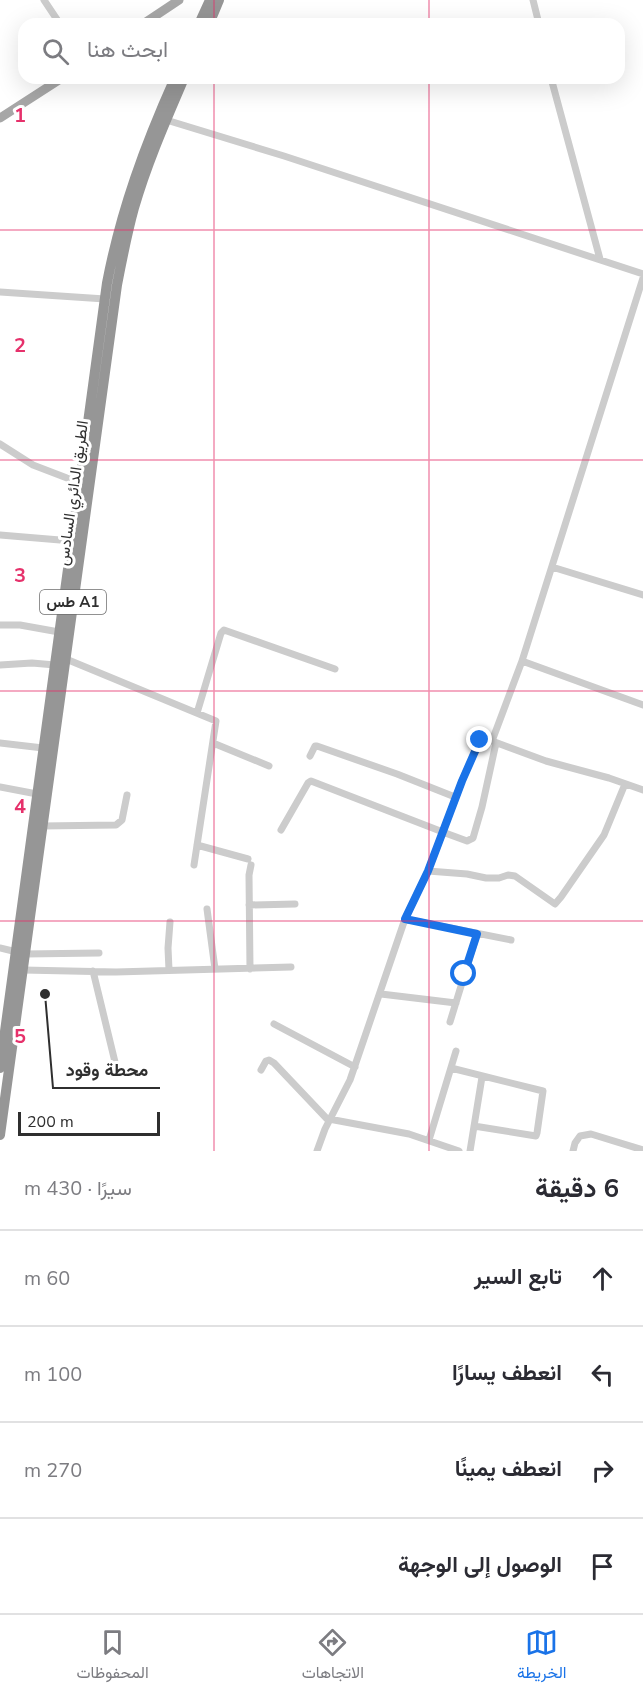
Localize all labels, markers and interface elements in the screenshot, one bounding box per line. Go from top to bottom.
search box [18,18,625,84]
icon: search [39,35,72,68]
text: ابحث هنا [87,35,168,65]
text: 1 [14,102,26,129]
text: 2 [14,332,26,359]
street label: الطريق الدائري السادس [52,419,96,567]
text: 3 [14,562,26,589]
road number: طس A1 [40,590,106,614]
route end [466,726,492,752]
text: 4 [14,793,26,820]
route start [450,960,476,986]
text: 5 [14,1023,26,1050]
callout: محطة وقود [53,1052,160,1088]
text: محطة وقود [66,1058,148,1082]
scale bar [18,1109,160,1136]
text: 200 m [27,1111,74,1133]
text: 6 دقيقة [535,1171,619,1206]
text: سيرًا · 430 m [24,1175,132,1202]
text: تابع السير [474,1262,562,1292]
icon: ahead [586,1262,619,1295]
text: 60 m [24,1265,70,1292]
text: انعطف يسارًا [452,1358,562,1388]
icon: left [586,1358,619,1391]
text: 100 m [24,1361,82,1388]
text: انعطف يمينًا [455,1454,562,1484]
icon: right [586,1454,619,1487]
text: 270 m [24,1457,82,1484]
text: الوصول إلى الوجهة [398,1550,562,1580]
icon: arrive [586,1550,619,1583]
tab: المحفوظات [77,1626,149,1687]
tab: الاتجاهات [302,1626,364,1687]
tab: الخريطة [517,1626,566,1687]

